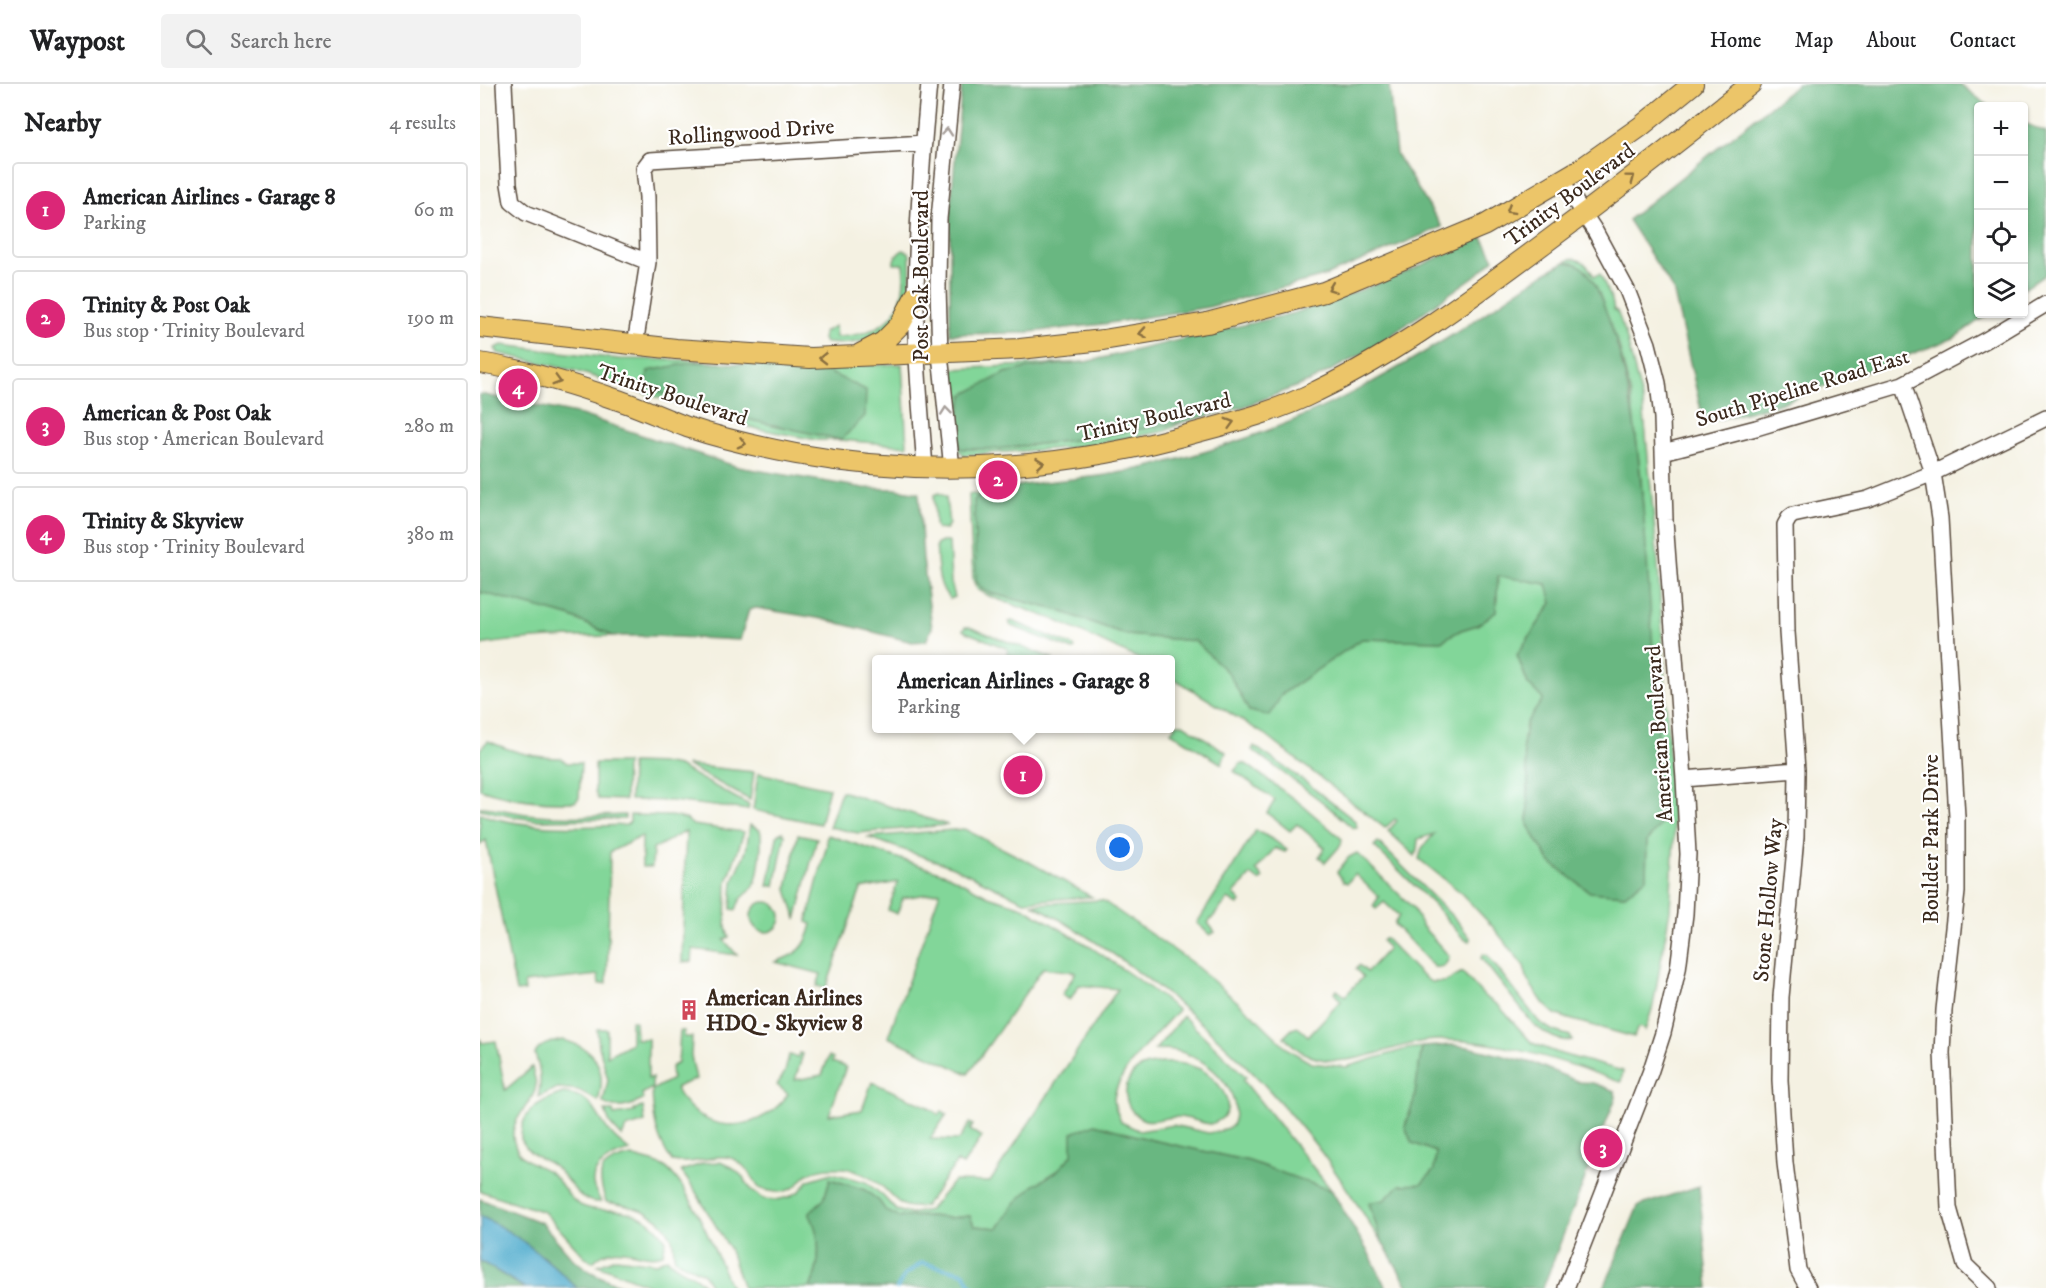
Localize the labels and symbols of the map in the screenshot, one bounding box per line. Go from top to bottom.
street label: Rollingwood Drive [667,113,835,152]
one-way arrow [940,128,953,137]
street label: Trinity Boulevard [1499,137,1641,253]
one-way arrow [1624,175,1635,186]
street label: Post Oak Boulevard [908,190,935,362]
one-way arrow [1506,202,1516,214]
one-way arrow [1327,281,1338,294]
one-way arrow [1138,327,1147,339]
street label: South Pipeline Road East [1692,343,1912,434]
one-way arrow [818,352,827,364]
street label: Trinity Boulevard [594,358,751,432]
pin: 4 [498,366,537,410]
one-way arrow [551,374,562,386]
street label: Trinity Boulevard [1075,387,1234,448]
one-way arrow [940,406,953,415]
one-way arrow [1224,418,1235,430]
one-way arrow [737,435,747,448]
one-way arrow [1035,457,1044,470]
pin: 2 [978,458,1018,502]
street label: American Boulevard [1640,644,1679,823]
pin: 1 [1004,752,1042,798]
street label: Boulder Park Drive [1918,754,1945,924]
street label: Stone Hollow Way [1748,817,1789,983]
your location [1105,833,1134,862]
place label: American Airlines HDQ - Skyview 8 [705,985,863,1037]
building icon: American Airlines HDQ - Skyview 8 [677,998,701,1022]
pin: 3 [1584,1126,1622,1170]

